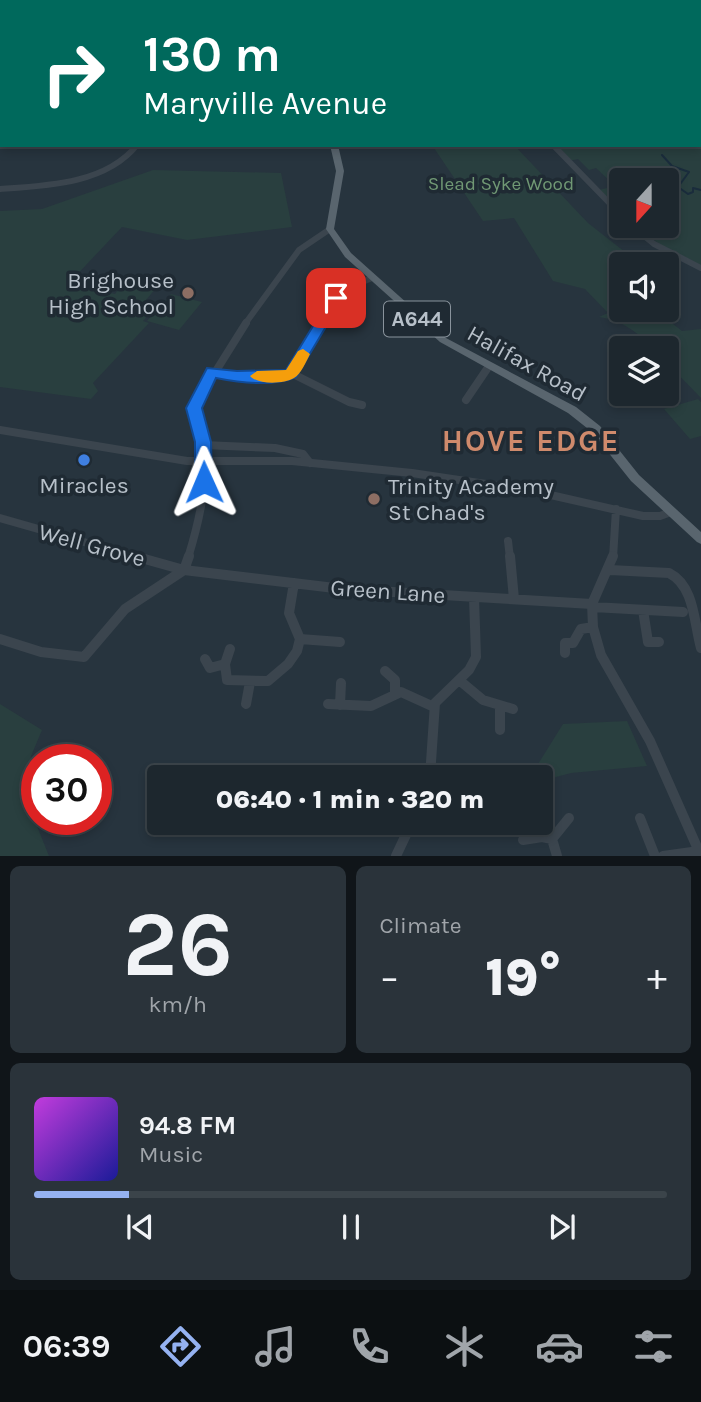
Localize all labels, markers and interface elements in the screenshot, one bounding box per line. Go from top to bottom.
text: 130 m [143,26,281,83]
icon: right [28,28,119,119]
text: Maryville Avenue [143,85,387,122]
north arrow [609,168,679,238]
map controls [609,168,679,406]
park label: Slead Syke Wood [428,173,574,195]
button: sound [609,252,679,322]
place label: Brighouse High School [48,267,174,320]
pin [306,268,366,328]
icon: arrive [317,279,355,317]
marker: Brighouse High School [180,285,196,301]
road number: A644 [384,302,450,336]
street label: Halifax Road [462,320,591,407]
button: layers [609,336,679,406]
district label: HOVE EDGE [442,423,620,459]
position arrow [167,445,241,519]
marker: Miracles [76,452,92,468]
place label: Miracles [39,472,129,499]
place label: Trinity Academy St Chad's [388,473,554,526]
marker: Trinity Academy St Chad's [366,491,382,507]
street label: Well Grove [36,518,148,573]
street label: Green Lane [330,574,446,609]
speed limit sign: 30 [21,744,112,835]
text: 06:40 · 1 min · 320 m [216,784,484,815]
text: 26 [123,892,233,998]
text: Climate [380,912,462,939]
text: 19° [485,947,561,1008]
text: − [380,955,399,1000]
text: + [647,955,667,1000]
text: km/h [149,991,207,1018]
text: 94.8 FM [139,1110,236,1141]
text: Music [139,1141,203,1168]
icon: previous [121,1208,159,1246]
icon: pause [332,1208,370,1246]
icon: next [543,1208,581,1246]
icon: directions [156,1322,205,1371]
icon: music [251,1322,300,1371]
icon: phone [345,1322,394,1371]
icon: climate [440,1322,489,1371]
icon: car [535,1322,584,1371]
icon: filters [629,1322,678,1371]
text: 06:39 [23,1328,111,1365]

